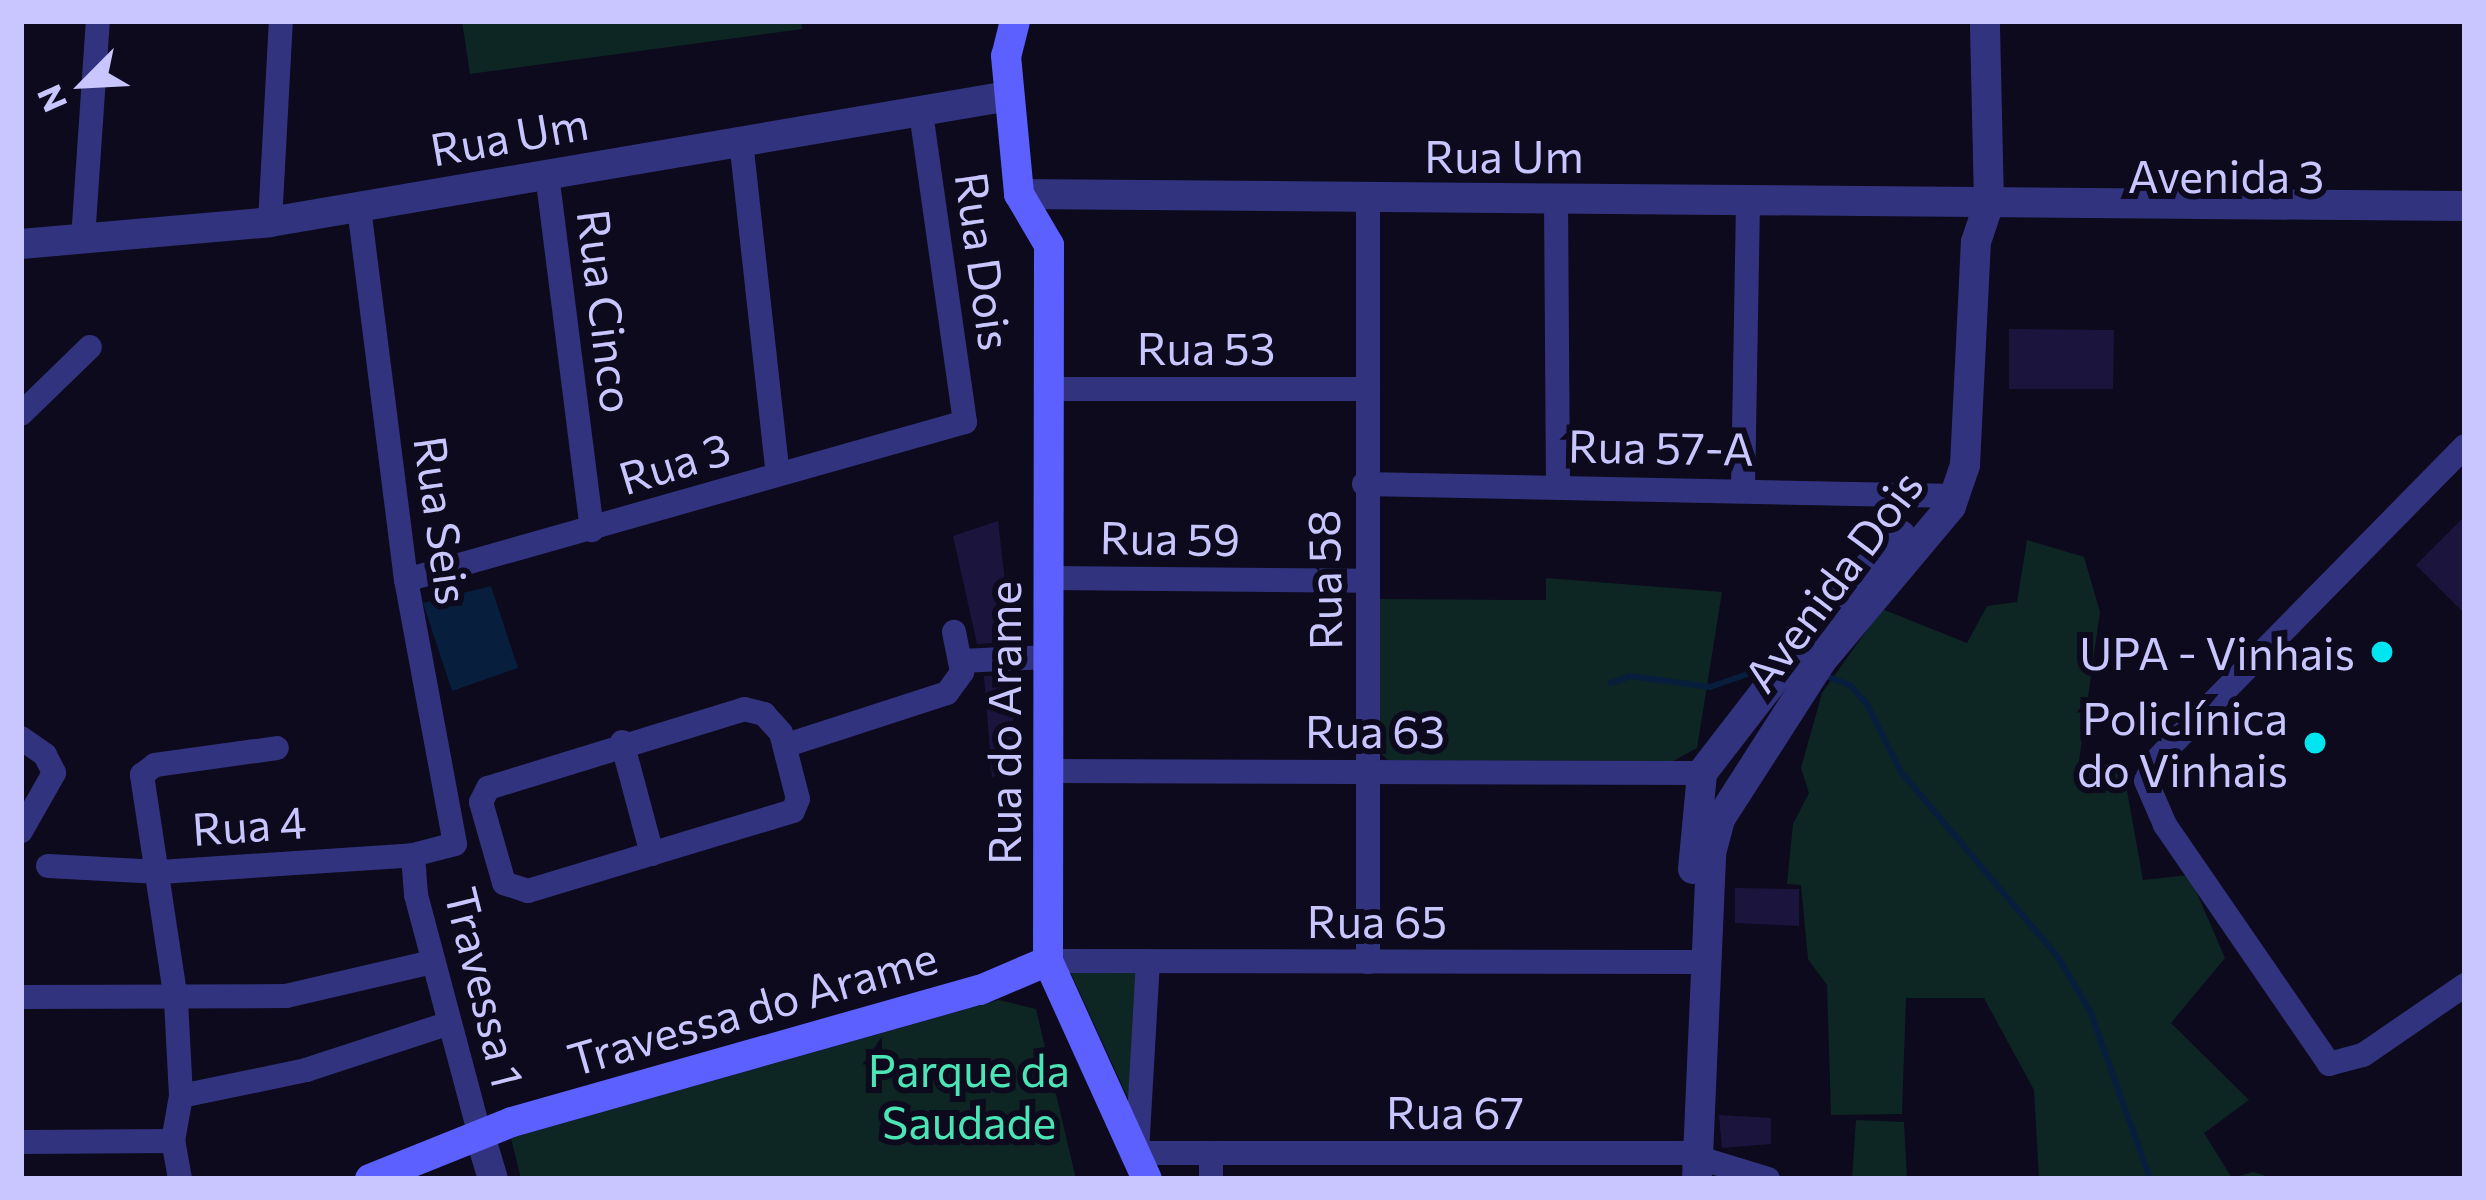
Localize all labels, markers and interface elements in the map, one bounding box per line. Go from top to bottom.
north arrow [24,24,144,144]
text: N [27,79,74,118]
street label: Rua Um [426,95,592,175]
street label: Rua Um [1424,128,1584,182]
street label: Avenida 3 [2128,148,2324,202]
street label: Rua Dois [946,168,1024,354]
street label: Rua Cinco [568,206,646,416]
street label: Rua 53 [1137,320,1275,374]
street label: Rua 57-A [1568,417,1754,475]
street label: Rua 3 [612,420,736,504]
street label: Rua Seis [404,432,482,608]
street label: Avenida Dois [1731,459,1933,701]
street label: Rua 59 [1099,509,1241,565]
street label: Rua 58 [1295,509,1351,651]
street label: Rua do Arame [976,581,1030,865]
place label: UPA - Vinhais [2079,625,2355,679]
marker: UPA - Vinhais [2366,636,2398,668]
place label: Policlínica do Vinhais [2077,690,2288,796]
street label: Rua 63 [1305,703,1445,757]
marker: Policlínica do Vinhais [2299,727,2331,759]
street label: Rua 4 [190,793,308,855]
street label: Travessa 1 [435,882,537,1092]
street label: Rua 65 [1307,893,1447,947]
street label: Travessa do Arame [561,928,943,1086]
park label: Parque da Saudade [868,1042,1070,1148]
street label: Rua 67 [1386,1084,1524,1138]

